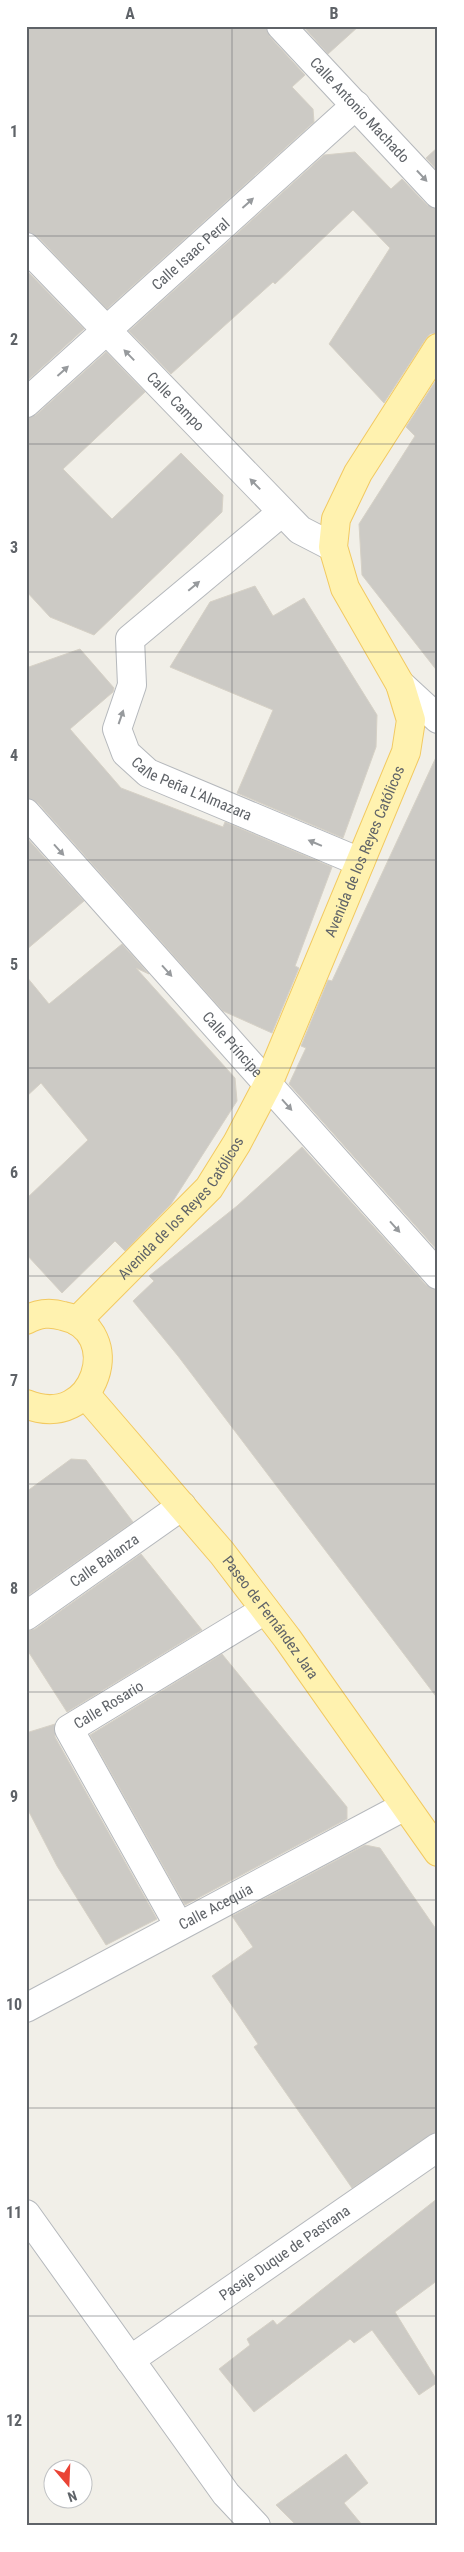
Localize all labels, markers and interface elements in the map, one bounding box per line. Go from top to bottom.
text: A [125,4,135,23]
text: B [330,4,339,23]
street label: Calle Antonio Machado [306,54,413,166]
text: 1 [10,122,18,141]
one-way arrow [416,170,428,182]
one-way arrow [241,197,253,209]
street label: Calle Isaac Peral [148,214,233,294]
text: 2 [10,330,18,349]
one-way arrow [123,350,135,362]
one-way arrow [56,365,69,376]
street label: Calle Campo [143,368,208,435]
one-way arrow [249,479,261,491]
text: 3 [10,538,18,557]
one-way arrow [187,580,200,591]
one-way arrow [118,709,125,724]
text: 4 [10,746,18,765]
street label: Calle Peña L'Almazara [128,753,254,824]
street label: Avenida de los Reyes Católicos [321,763,408,940]
one-way arrow [308,839,322,847]
one-way arrow [53,843,65,855]
text: 5 [10,955,18,974]
one-way arrow [161,964,173,976]
street label: Calle Príncipe [198,1008,266,1081]
one-way arrow [281,1099,292,1112]
street label: Avenida de los Reyes Católicos [114,1134,248,1283]
text: 6 [10,1163,18,1182]
one-way arrow [389,1220,400,1233]
text: 7 [10,1371,18,1390]
street label: Calle Balanza [67,1530,142,1591]
street label: Paseo de Fernández Jara [218,1552,322,1682]
text: 8 [10,1579,18,1598]
street label: Calle Rosario [71,1677,147,1733]
text: 9 [10,1787,18,1806]
street label: Calle Acequia [176,1880,256,1934]
text: 10 [6,1995,22,2014]
street label: Pasaje Duque de Pastrana [216,2202,353,2305]
text: 11 [6,2203,22,2222]
text: 12 [6,2411,22,2430]
north arrow [42,2460,92,2510]
text: N [66,2487,79,2505]

